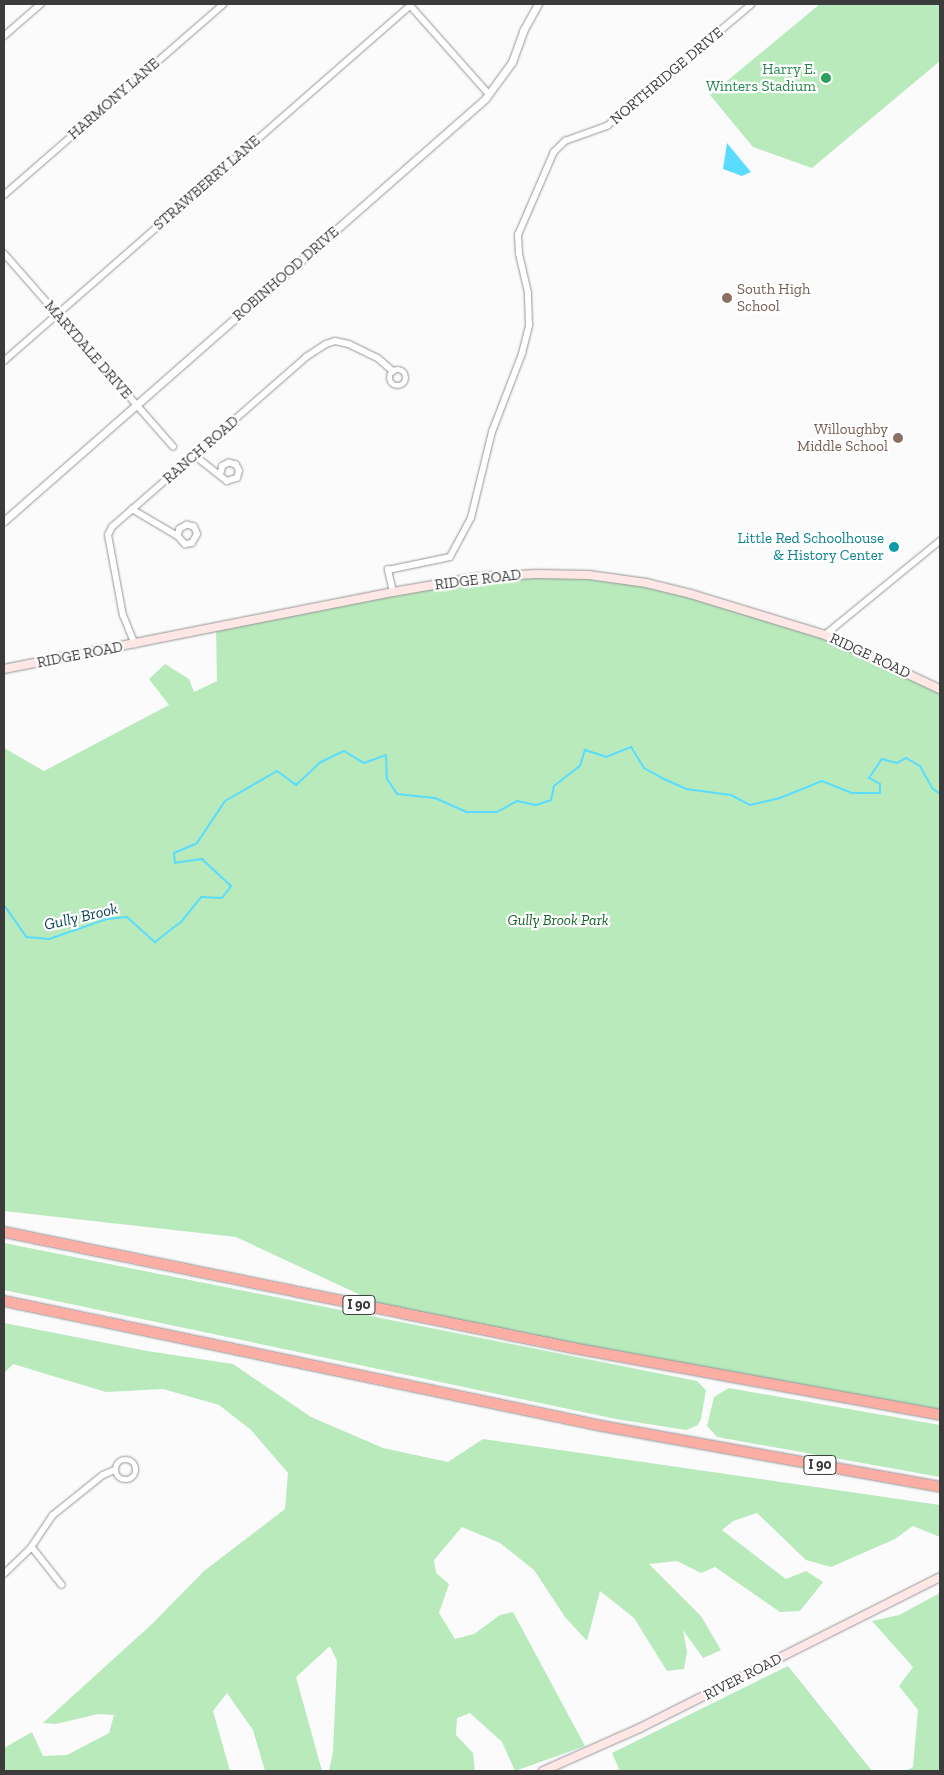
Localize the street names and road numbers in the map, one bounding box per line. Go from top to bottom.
street label: NORTHRIDGE DRIVE [607,24,727,128]
street label: HARMONY LANE [64,54,164,144]
street label: STRAWBERRY LANE [150,132,264,234]
street label: ROBINHOOD DRIVE [229,223,343,325]
street label: MARYDALE DRIVE [40,297,136,403]
street label: RANCH ROAD [160,412,242,488]
street label: RIDGE ROAD [434,566,522,594]
street label: RIDGE ROAD [827,629,913,683]
street label: RIDGE ROAD [35,638,125,672]
road number: I 90 [342,1294,376,1316]
road number: I 90 [802,1454,838,1476]
street label: RIVER ROAD [701,1650,785,1704]

